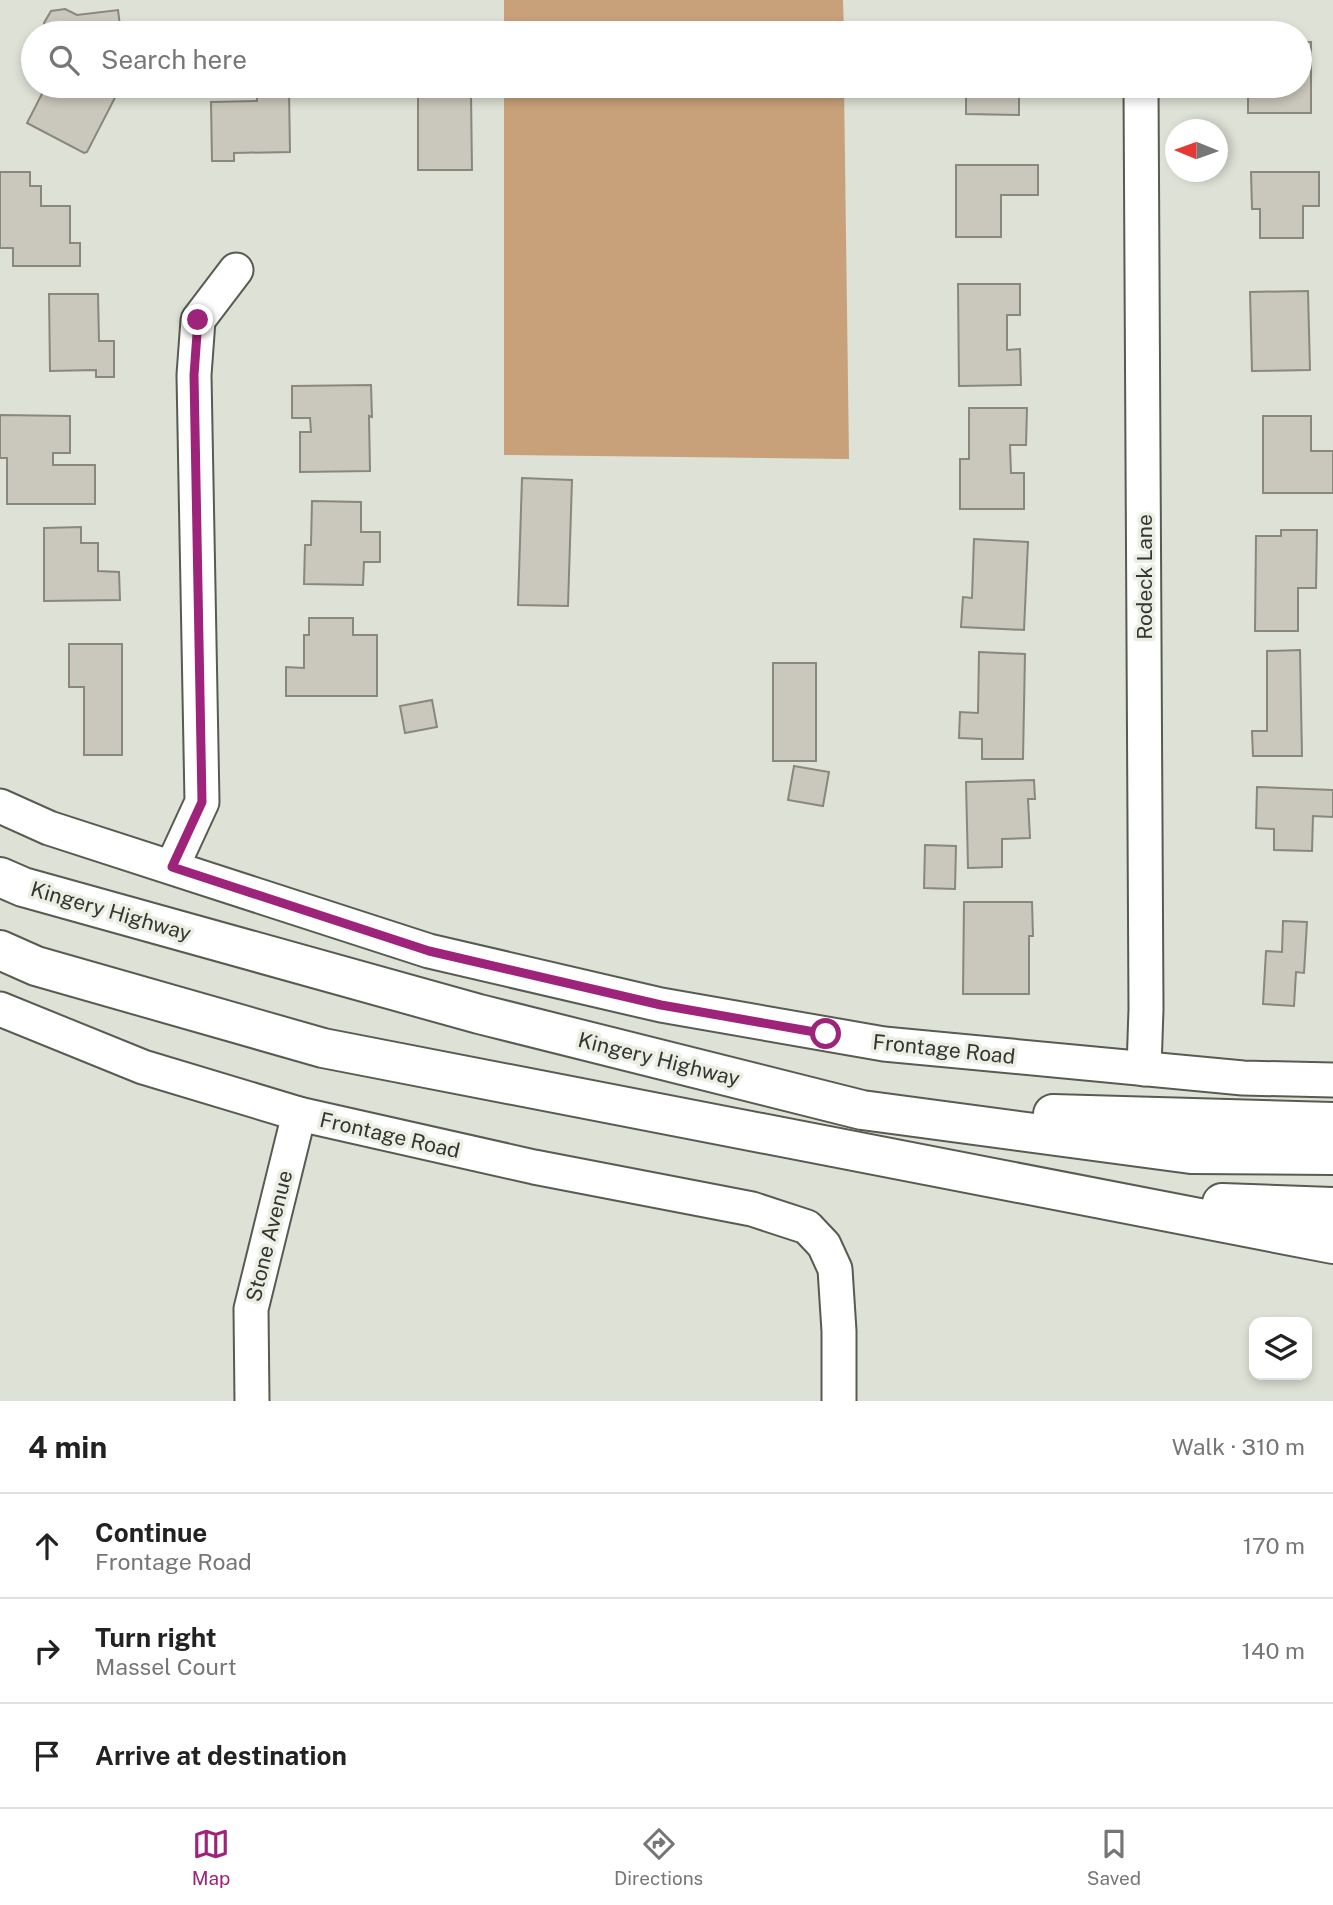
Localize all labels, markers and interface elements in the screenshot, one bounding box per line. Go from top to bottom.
search box [21,21,1312,98]
icon: search [45,41,83,79]
text: Search here [101,44,247,75]
north arrow [1165,119,1228,182]
route end [182,304,213,335]
street label: Rodeck Lane [1132,514,1157,640]
street label: Kingery Highway [28,876,194,946]
route start [810,1018,841,1049]
street label: Kingery Highway [576,1027,742,1091]
street label: Frontage Road [872,1029,1016,1069]
street label: Frontage Road [317,1107,463,1163]
street label: Stone Avenue [241,1168,297,1304]
map controls [1249,1317,1312,1380]
button: layers [1249,1317,1312,1380]
text: 4 min [28,1429,107,1465]
text: Walk · 310 m [1172,1433,1305,1460]
text: Continue [95,1517,207,1548]
icon: ahead [28,1527,66,1565]
text: 170 m [1243,1532,1305,1559]
text: Frontage Road [95,1548,252,1575]
text: Turn right [95,1622,217,1653]
icon: right [28,1632,66,1670]
text: 140 m [1242,1637,1305,1664]
text: Massel Court [95,1653,237,1680]
icon: arrive [28,1737,66,1775]
text: Arrive at destination [95,1740,347,1771]
tab: Map [192,1825,230,1889]
tab: Directions [614,1825,703,1889]
tab: Saved [1087,1825,1141,1889]

